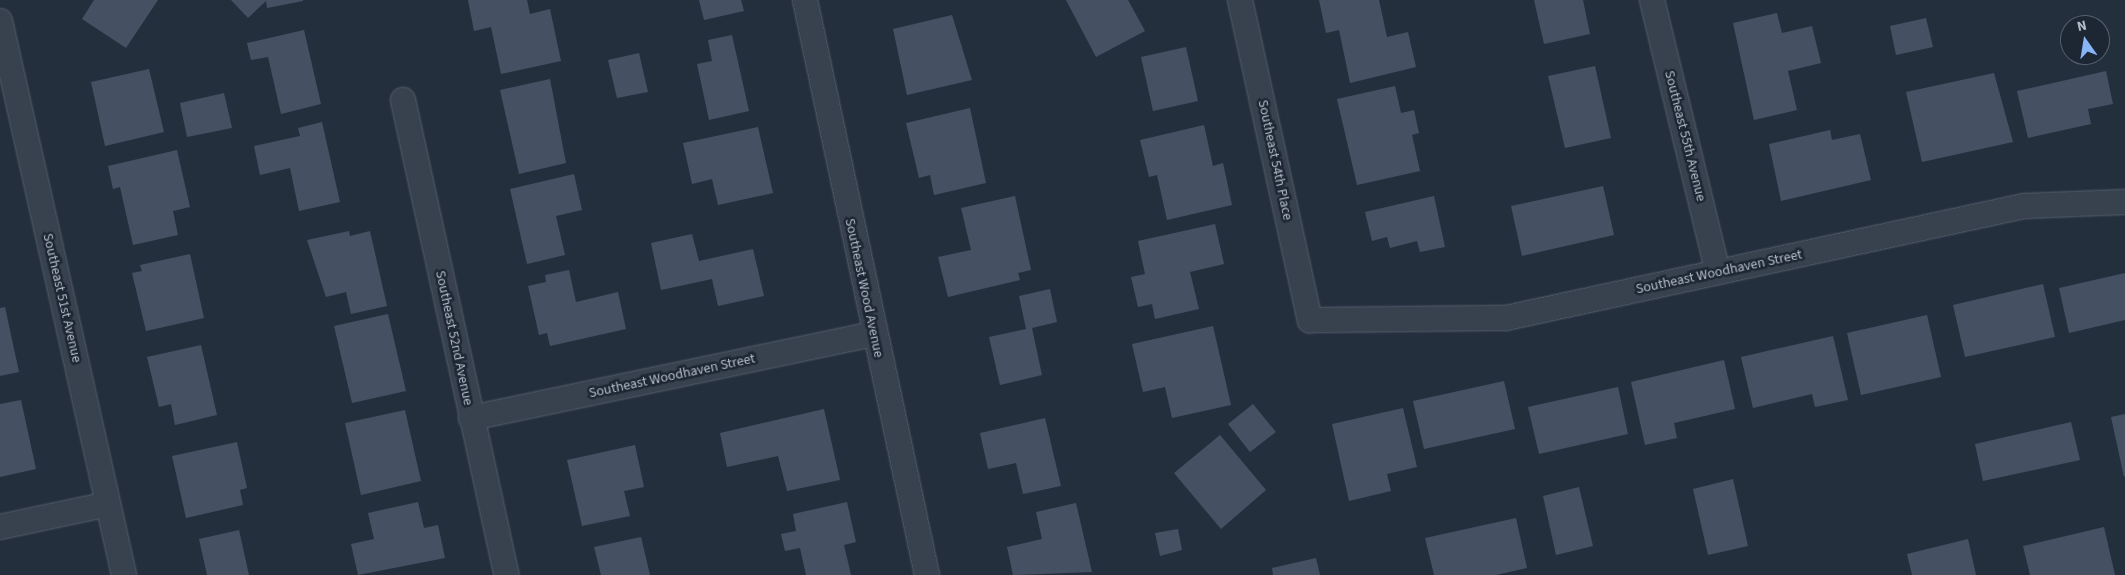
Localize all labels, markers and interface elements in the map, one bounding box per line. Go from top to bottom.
north arrow [2060,15,2110,65]
text: N [2075,16,2089,37]
street label: Southeast 55th Avenue [1661,69,1709,203]
street label: Southeast 54th Place [1254,98,1296,222]
street label: Southeast Wood Avenue [841,217,887,359]
street label: Southeast 51st Avenue [39,232,85,364]
street label: Southeast Woodhaven Street [1634,246,1804,298]
street label: Southeast 52nd Avenue [432,269,476,407]
street label: Southeast Woodhaven Street [587,350,757,402]

